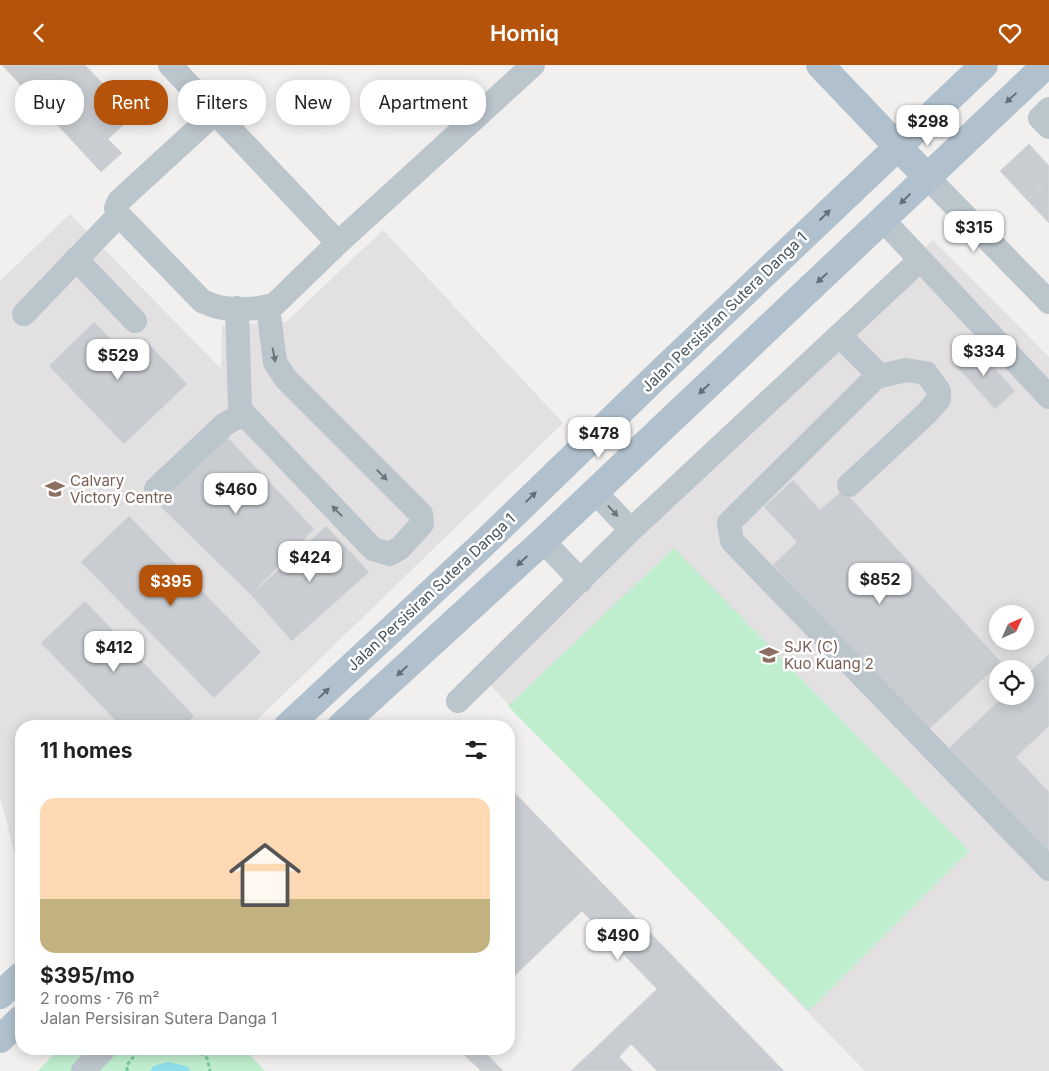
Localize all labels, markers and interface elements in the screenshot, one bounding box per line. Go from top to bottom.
icon: back [25,19,53,47]
icon: heart [996,19,1024,47]
text: Homiq [490,20,559,46]
chip: Buy [15,80,84,125]
chip: Rent [94,80,168,125]
chip: Filters [178,80,266,125]
chip: New [276,80,350,125]
chip: Apartment [360,80,486,125]
one-way arrow [1005,92,1017,104]
pin: $298 [898,104,958,147]
text: $298 [907,111,949,131]
one-way arrow [899,193,911,205]
one-way arrow [819,209,831,221]
pin: $315 [944,211,1004,253]
text: $315 [955,217,993,237]
street label: Jalan Persisiran Sutera Danga 1 [637,228,811,396]
one-way arrow [816,272,828,284]
pin: $334 [954,335,1014,377]
pin: $529 [88,339,148,381]
text: $334 [963,341,1005,361]
text: $529 [97,345,139,365]
one-way arrow [271,348,279,364]
one-way arrow [698,383,710,395]
pin: $478 [569,417,629,459]
text: $478 [579,423,619,443]
one-way arrow [375,469,387,481]
place label: Calvary Victory Centre [70,471,172,507]
pin: $460 [206,473,266,515]
school or university icon: Calvary Victory Centre [44,478,66,500]
text: $460 [215,479,257,499]
one-way arrow [525,492,537,504]
one-way arrow [331,505,343,517]
one-way arrow [607,505,619,517]
street label: Jalan Persisiran Sutera Danga 1 [343,509,519,675]
pin: $424 [280,541,340,583]
text: $424 [289,547,331,567]
one-way arrow [516,555,528,567]
pin: $852 [850,563,910,605]
pin: $395 [141,565,201,607]
text: $852 [859,569,901,589]
text: $395 [150,571,192,591]
north arrow [989,605,1034,650]
map controls [989,605,1034,705]
pin: $412 [84,631,144,673]
text: $412 [95,637,133,657]
place label: SJK (C) Kuo Kuang 2 [784,637,874,673]
school or university icon: SJK (C) Kuo Kuang 2 [758,644,780,666]
button: locate [989,660,1034,705]
one-way arrow [395,665,408,676]
one-way arrow [317,687,329,699]
icon: filters [462,736,490,764]
text: 11 homes [40,738,132,763]
icon: home [220,830,310,920]
pin: $490 [588,919,648,961]
text: $490 [597,925,639,945]
text: $395/mo [40,963,135,988]
text: 2 rooms · 76 m² [40,988,160,1008]
text: Jalan Persisiran Sutera Danga 1 [40,1008,277,1028]

